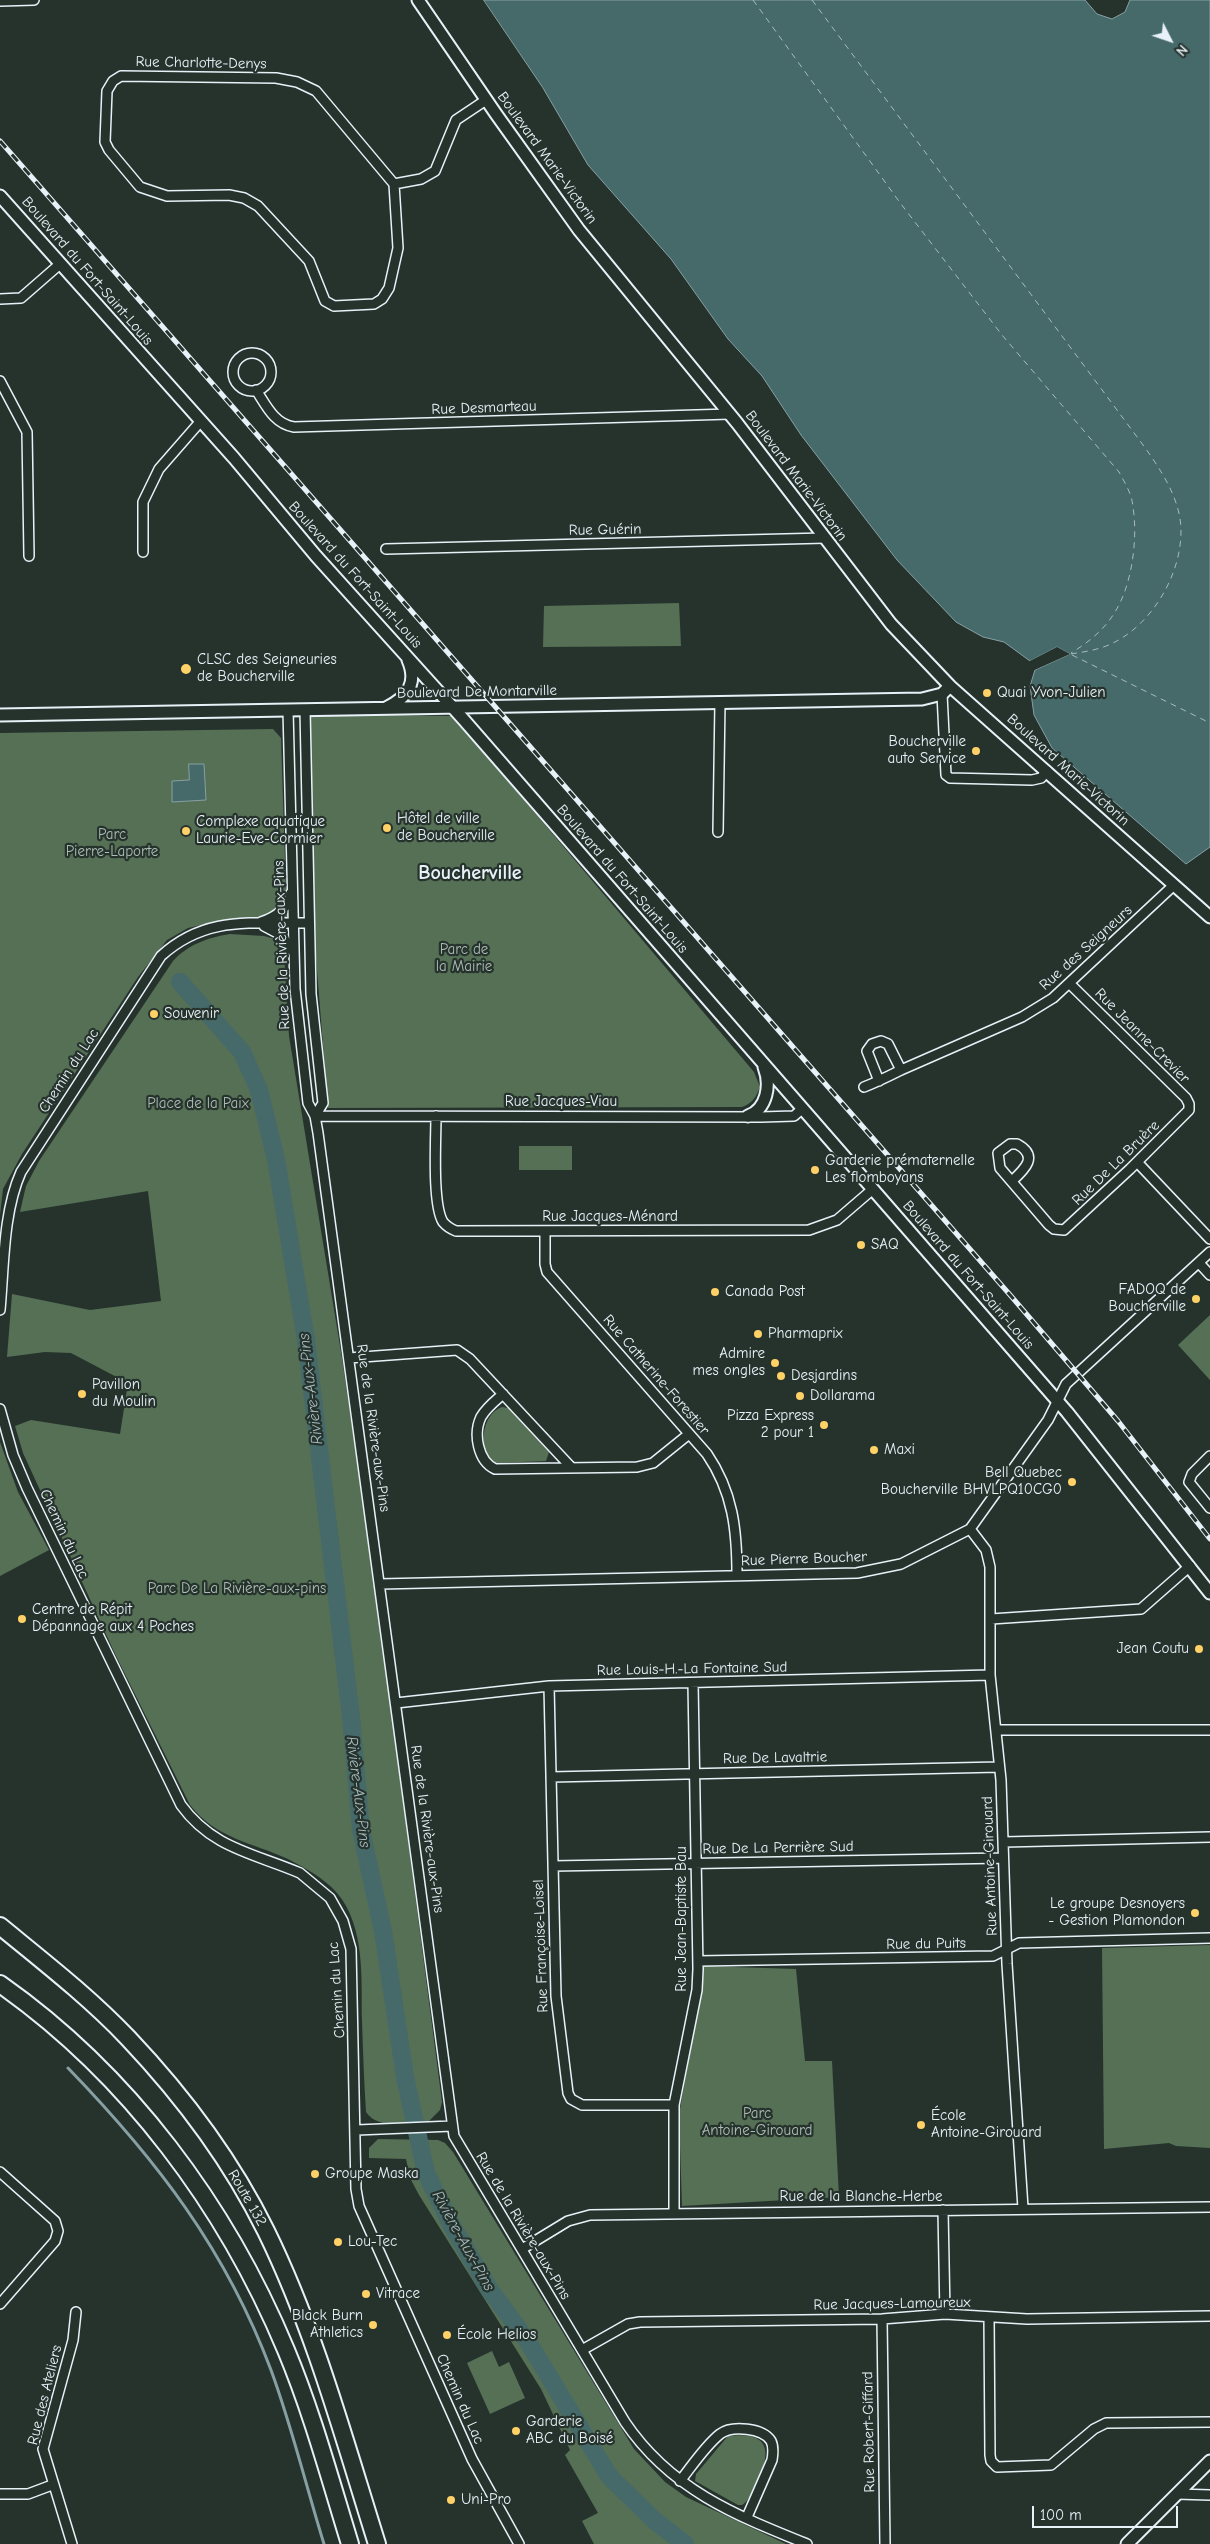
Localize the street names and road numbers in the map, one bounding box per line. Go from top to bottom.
street label: Rue Charlotte-Denys [135,53,267,73]
street label: Boulevard Marie-Victorin [493,89,601,227]
street label: Boulevard du Fort-Saint-Louis [18,193,156,349]
street label: Rue Desmarteau [431,397,537,419]
street label: Boulevard Marie-Victorin [741,407,851,545]
street label: Boulevard du Fort-Saint-Louis [284,498,426,652]
street label: Rue Guérin [568,520,642,540]
street label: Boulevard De Montarville [397,682,557,702]
street label: Boulevard Marie-Victorin [1003,710,1133,830]
street label: Boulevard du Fort-Saint-Louis [553,801,691,957]
street label: Rue de la Rivière-aux-Pins [270,860,294,1030]
street label: Rue des Seigneurs [1036,902,1136,994]
street label: Rue Jeanne-Crevier [1091,985,1193,1087]
street label: Chemin du Lac [35,1026,103,1116]
street label: Rue Jacques-Viau [505,1093,617,1111]
street label: Rue De La Bruère [1068,1117,1164,1209]
street label: Boulevard du Fort-Saint-Louis [899,1197,1037,1353]
street label: Rue Jacques-Ménard [542,1208,678,1226]
street label: Rue Catherine-Forestier [599,1311,713,1439]
street label: Rue de la Rivière-aux-Pins [352,1343,394,1513]
street label: Chemin du Lac [35,1486,93,1582]
street label: Rue Pierre Boucher [741,1548,867,1570]
street label: Rue Louis-H.-La Fontaine Sud [597,1658,787,1680]
street label: Rue de la Rivière-aux-Pins [406,1744,448,1914]
street label: Rue De Lavaltrie [723,1748,827,1768]
street label: Rue Antoine-Girouard [979,1796,1001,1936]
street label: Rue De La Perrière Sud [702,1838,854,1858]
street label: Rue Jean-Baptiste Bau [673,1846,691,1992]
street label: Rue Françoise-Loisel [530,1879,552,2013]
street label: Rue du Puits [886,1934,966,1954]
street label: Chemin du Lac [325,1941,349,2039]
street label: Rue de la Rivière-aux-Pins [472,2149,574,2303]
street label: Route 132 [224,2167,270,2229]
street label: Rue de la Blanche-Herbe [780,2188,942,2206]
street label: Rue Jacques-Lamoureux [813,2294,971,2314]
street label: Rue des Ateliers [24,2343,66,2447]
street label: Chemin du Lac [432,2351,488,2447]
street label: Rue Robert-Giffard [859,2371,879,2493]

